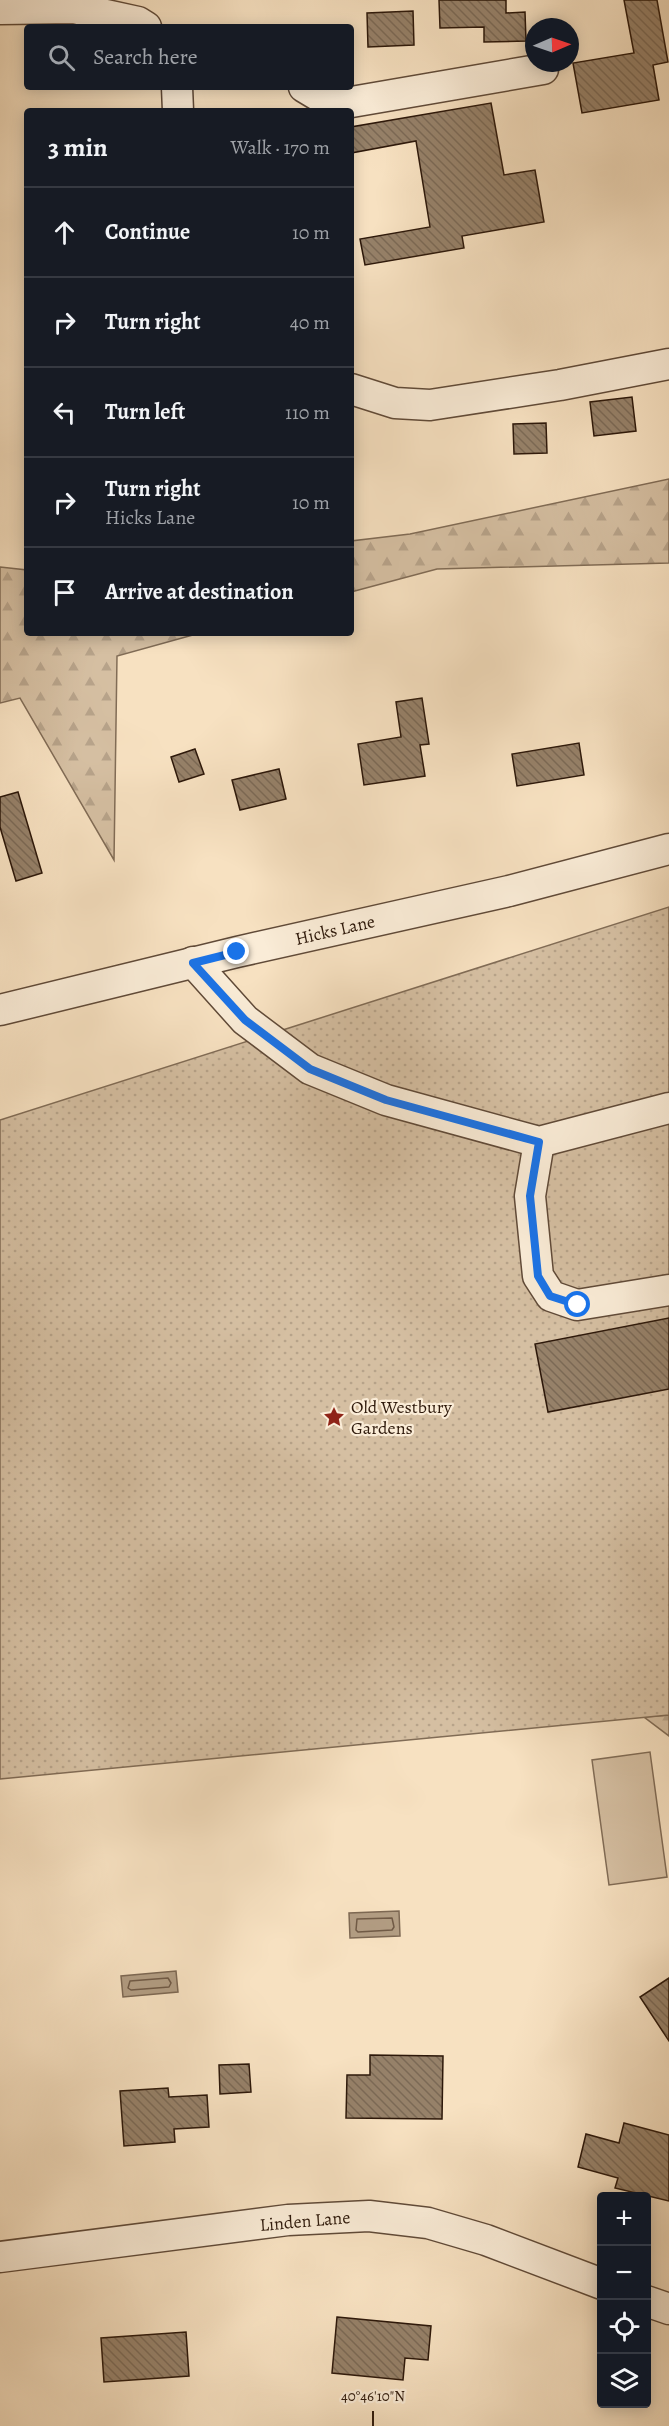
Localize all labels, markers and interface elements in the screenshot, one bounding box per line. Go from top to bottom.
north arrow [525,18,579,72]
search box [24,24,354,90]
icon: search [45,41,78,74]
text: Search here [93,42,198,72]
text: 3 min [48,130,108,165]
text: Walk · 170 m [230,134,330,161]
icon: ahead [48,216,81,249]
text: Continue [105,217,190,247]
text: 10 m [292,219,330,246]
icon: right [48,306,81,339]
text: Turn right [105,307,201,337]
text: 40 m [290,309,330,336]
icon: left [48,396,81,429]
text: Turn left [105,397,185,427]
text: 110 m [285,399,330,426]
text: Turn right [105,474,201,504]
icon: right [48,486,81,519]
text: 10 m [292,489,330,516]
text: Hicks Lane [105,504,195,531]
icon: arrive [48,576,81,609]
text: Arrive at destination [105,577,294,607]
street label: Hicks Lane [293,909,377,951]
route end [223,938,249,964]
route start [564,1291,590,1317]
place label: Old Westbury Gardens [351,1395,453,1440]
place icon: Old Westbury Gardens [322,1405,346,1429]
map controls [597,2192,651,2408]
button: + [597,2192,651,2246]
street label: Linden Lane [259,2205,351,2237]
button: − [597,2246,651,2300]
button: locate [597,2300,651,2354]
button: layers [597,2354,651,2408]
text: 40°46'10"N [341,2386,405,2406]

